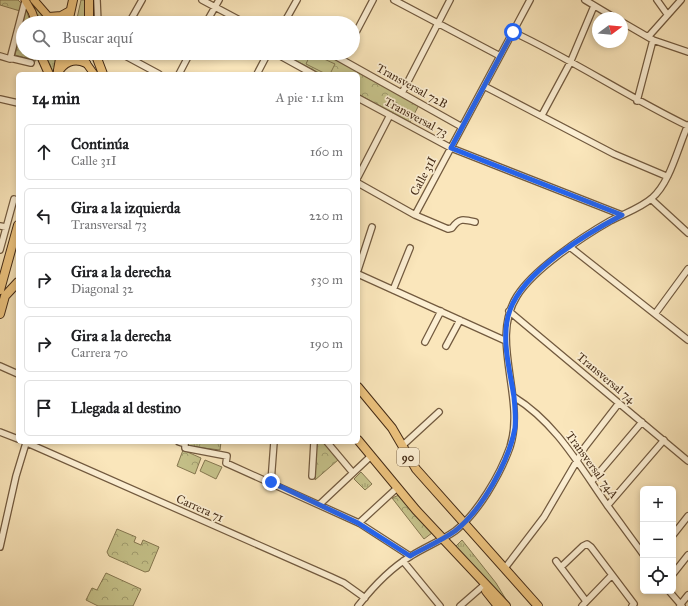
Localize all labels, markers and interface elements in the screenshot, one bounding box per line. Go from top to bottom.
north arrow [592,12,628,48]
search box [16,16,360,60]
route start [504,23,522,41]
icon: search [30,27,52,49]
text: Buscar aquí [62,29,133,47]
street label: Transversal 72B [374,61,450,111]
text: 14 min [32,88,80,109]
text: A pie · 1.1 km [276,90,344,106]
street label: Transversal 73 [382,94,450,140]
text: Continúa [71,135,129,153]
icon: ahead [33,141,55,163]
text: 160 m [310,144,343,160]
text: Calle 31I [71,153,116,169]
street label: Calle 31I [407,154,439,198]
text: Gira a la izquierda [71,199,180,217]
icon: left [33,205,55,227]
text: 220 m [309,208,343,224]
text: Transversal 73 [71,217,147,233]
text: Gira a la derecha [71,263,171,281]
icon: right [33,269,55,291]
text: 530 m [310,272,343,288]
text: Diagonal 32 [71,281,134,297]
text: Gira a la derecha [71,327,171,345]
icon: right [33,333,55,355]
text: 190 m [310,336,343,352]
text: Carrera 70 [71,345,128,361]
street label: Transversal 74 [574,350,638,407]
icon: arrive [33,397,55,419]
text: Llegada al destino [71,399,181,417]
street label: Transversal 74A [563,429,621,501]
road number: 90 [397,448,419,466]
route end [262,473,280,491]
map controls [640,486,676,594]
button: + [640,486,676,522]
street label: Carrera 71 [174,491,226,525]
button: − [640,522,676,558]
button: locate [640,558,676,594]

